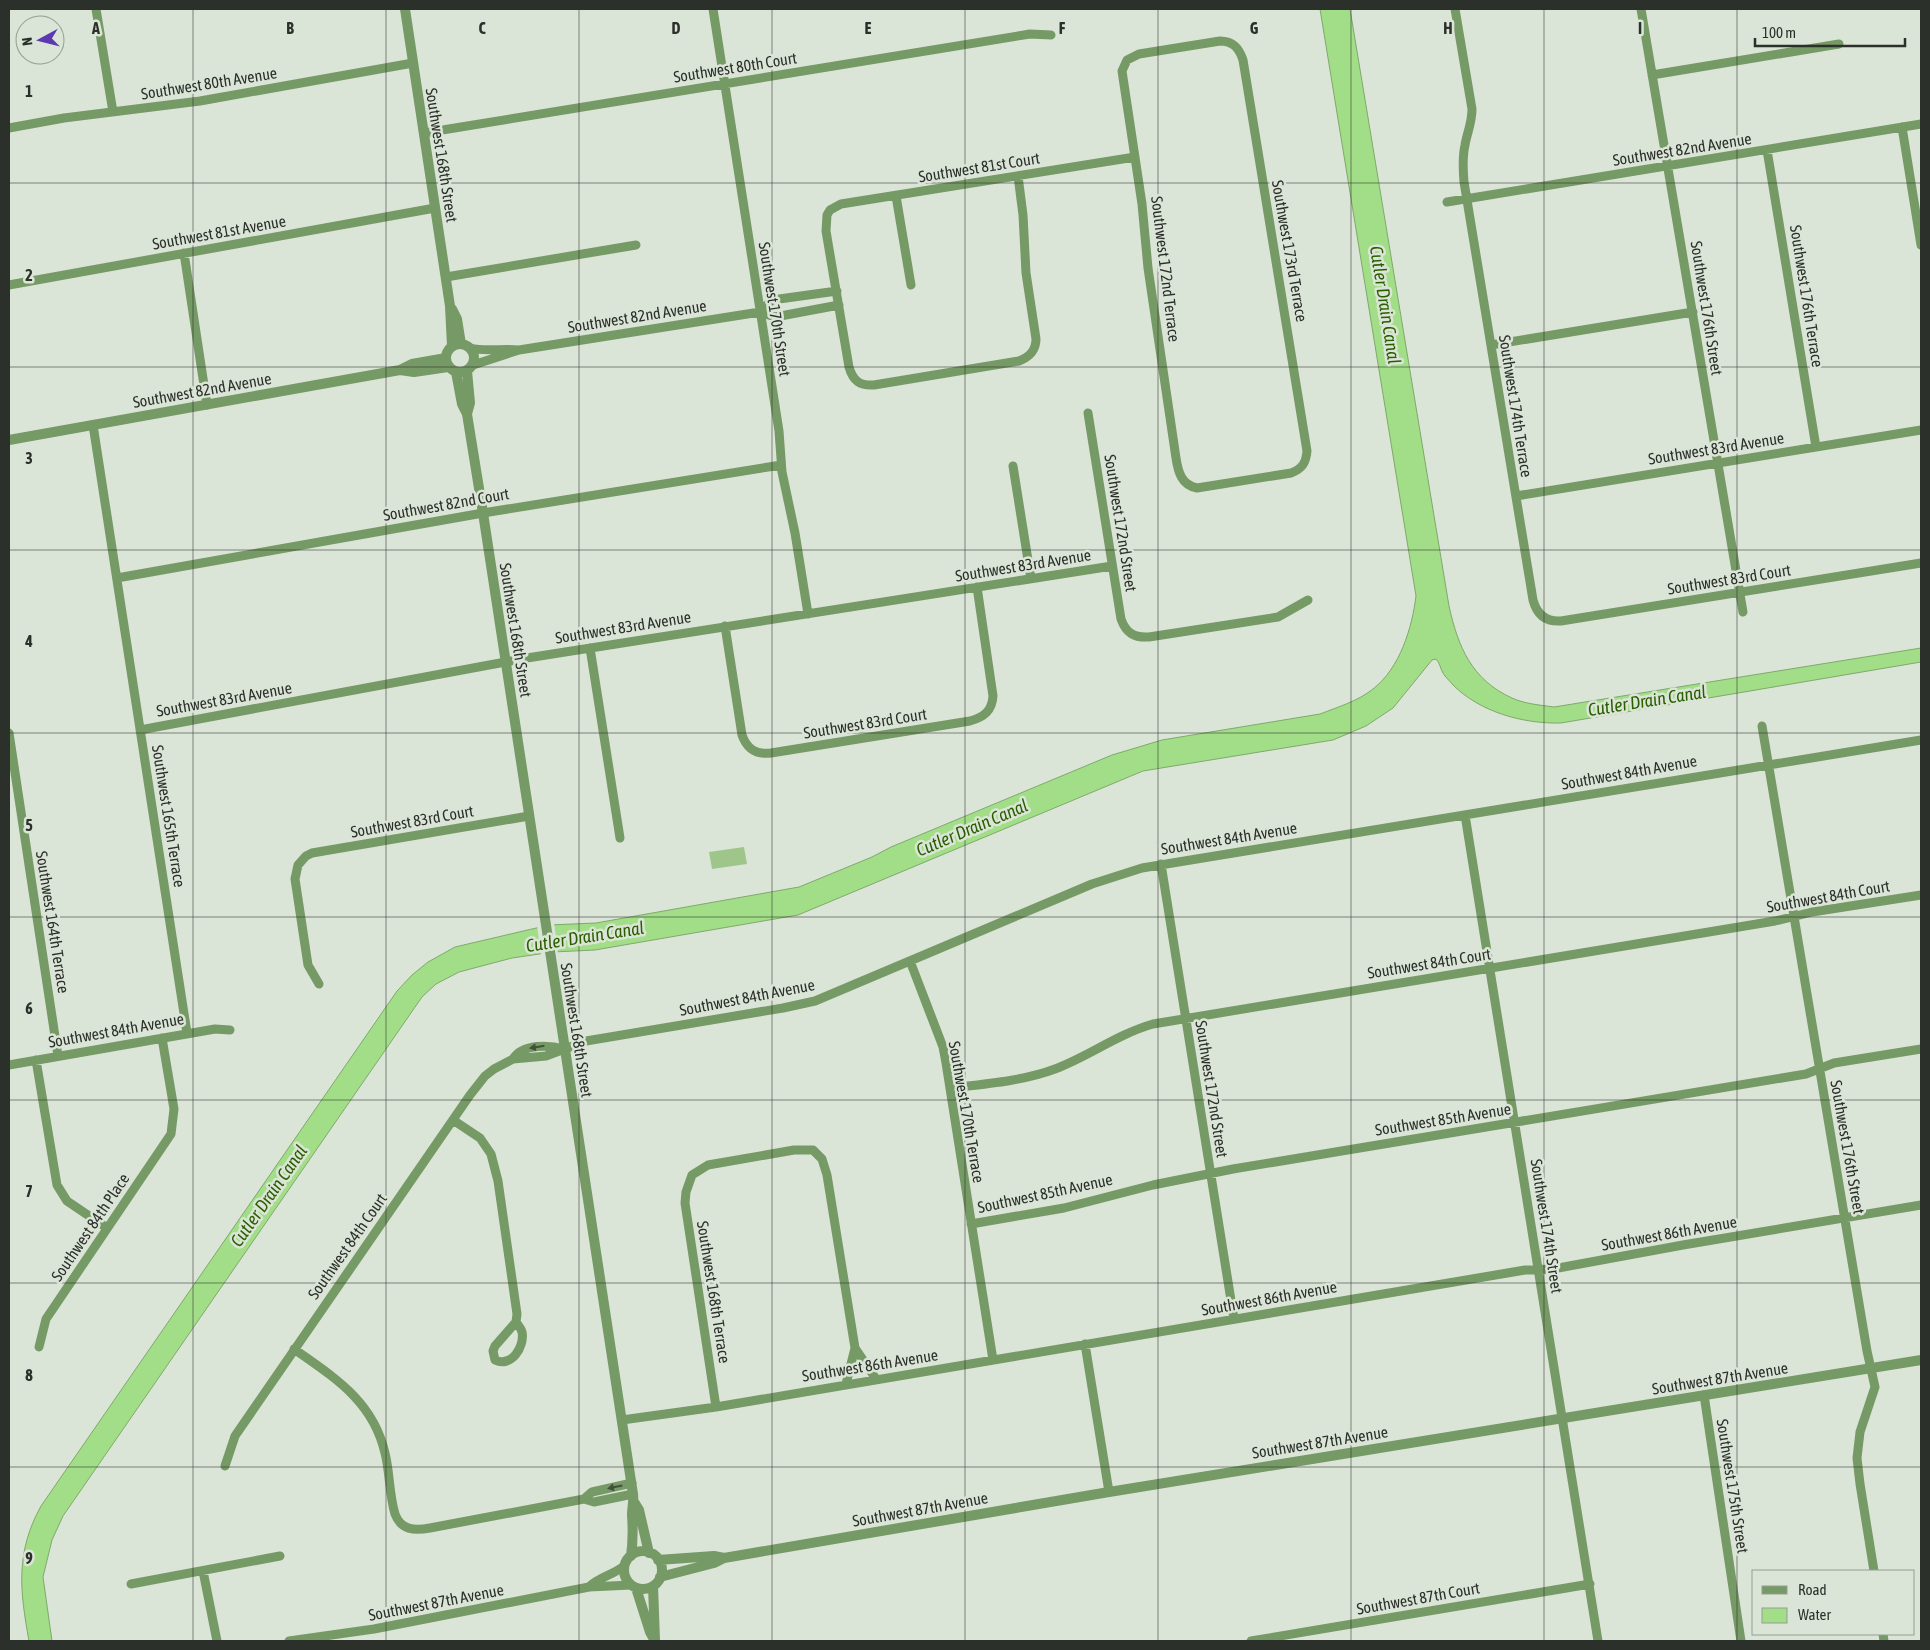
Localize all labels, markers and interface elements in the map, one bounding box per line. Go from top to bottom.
north arrow [15,15,65,65]
scale bar [1755,15,1905,47]
text: A [91,19,100,37]
text: B [286,19,294,37]
text: C [478,19,486,37]
text: D [672,19,681,37]
text: E [865,19,872,37]
text: F [1059,19,1066,37]
text: G [1250,19,1259,37]
text: H [1443,19,1453,37]
text: I [1638,19,1642,37]
text: 100 m [1762,24,1796,41]
text: N [19,37,36,47]
street label: Southwest 80th Court [672,48,798,86]
street label: Southwest 80th Avenue [140,63,278,103]
text: 1 [25,82,33,100]
street label: Southwest 168th Street [422,87,462,224]
street label: Southwest 82nd Avenue [1611,129,1753,169]
street label: Southwest 81st Court [917,148,1041,185]
street label: Southwest 173rd Terrace [1269,179,1311,323]
street label: Southwest 172nd Terrace [1148,195,1184,343]
street label: Southwest 81st Avenue [151,211,287,253]
street label: Southwest 176th Terrace [1787,224,1827,368]
street label: Southwest 176th Street [1687,240,1727,377]
street label: Southwest 170th Street [755,241,795,378]
water label: Cutler Drain Canal [1366,244,1405,365]
text: 2 [25,266,33,284]
street label: Southwest 82nd Avenue [566,296,708,336]
street label: Southwest 174th Terrace [1496,334,1536,478]
street label: Southwest 82nd Avenue [131,369,273,411]
street label: Southwest 83rd Avenue [1647,428,1785,468]
text: 3 [25,449,33,467]
street label: Southwest 172nd Street [1101,453,1141,593]
street label: Southwest 82nd Court [382,484,511,524]
street label: Southwest 83rd Avenue [954,545,1092,585]
street label: Southwest 83rd Court [1666,560,1792,598]
street label: Southwest 168th Street [496,562,536,699]
street label: Southwest 83rd Avenue [554,607,692,647]
text: 4 [24,632,33,650]
street label: Southwest 83rd Avenue [155,678,293,720]
water label: Cutler Drain Canal [1586,681,1707,720]
street label: Southwest 83rd Court [802,704,928,742]
street label: Southwest 165th Terrace [149,744,189,888]
street label: Southwest 84th Avenue [1560,751,1698,793]
water label: Cutler Drain Canal [913,795,1031,861]
street label: Southwest 83rd Court [349,801,475,841]
text: 5 [25,816,33,834]
street label: Southwest 84th Avenue [1160,818,1298,858]
street label: Southwest 164th Terrace [33,850,73,994]
street label: Southwest 84th Court [1765,876,1891,916]
water label: Cutler Drain Canal [524,917,645,956]
street label: Southwest 84th Court [1366,944,1492,982]
street label: Southwest 168th Street [557,962,597,1099]
street label: Southwest 84th Avenue [678,975,816,1019]
text: 6 [25,999,33,1017]
street label: Southwest 84th Avenue [47,1009,185,1051]
street label: Southwest 172nd Street [1192,1019,1232,1159]
street label: Southwest 170th Terrace [946,1040,988,1184]
one-way arrow [529,1044,545,1052]
street label: Southwest 176th Street [1827,1079,1869,1216]
street label: Southwest 85th Avenue [1374,1099,1512,1139]
water label: Cutler Drain Canal [226,1141,311,1251]
street label: Southwest 174th Street [1527,1158,1567,1295]
street label: Southwest 84th Place [47,1170,133,1284]
street label: Southwest 85th Avenue [976,1170,1114,1216]
text: 7 [25,1182,33,1200]
street label: Southwest 84th Court [304,1189,390,1302]
street label: Southwest 86th Avenue [1600,1212,1738,1254]
street label: Southwest 168th Terrace [694,1220,734,1364]
street label: Southwest 86th Avenue [1200,1277,1338,1319]
street label: Southwest 86th Avenue [801,1345,939,1385]
street label: Southwest 87th Avenue [1651,1358,1789,1398]
text: 8 [25,1366,33,1384]
street label: Southwest 175th Street [1713,1418,1753,1555]
street label: Southwest 87th Avenue [1251,1422,1389,1462]
one-way arrow [606,1483,622,1491]
street label: Southwest 87th Avenue [851,1488,989,1530]
text: 9 [25,1549,33,1567]
legend [1752,1570,1915,1635]
street label: Southwest 87th Court [1355,1578,1481,1618]
street label: Southwest 87th Avenue [367,1580,505,1624]
text: Road [1798,1581,1827,1598]
text: Water [1798,1606,1831,1623]

